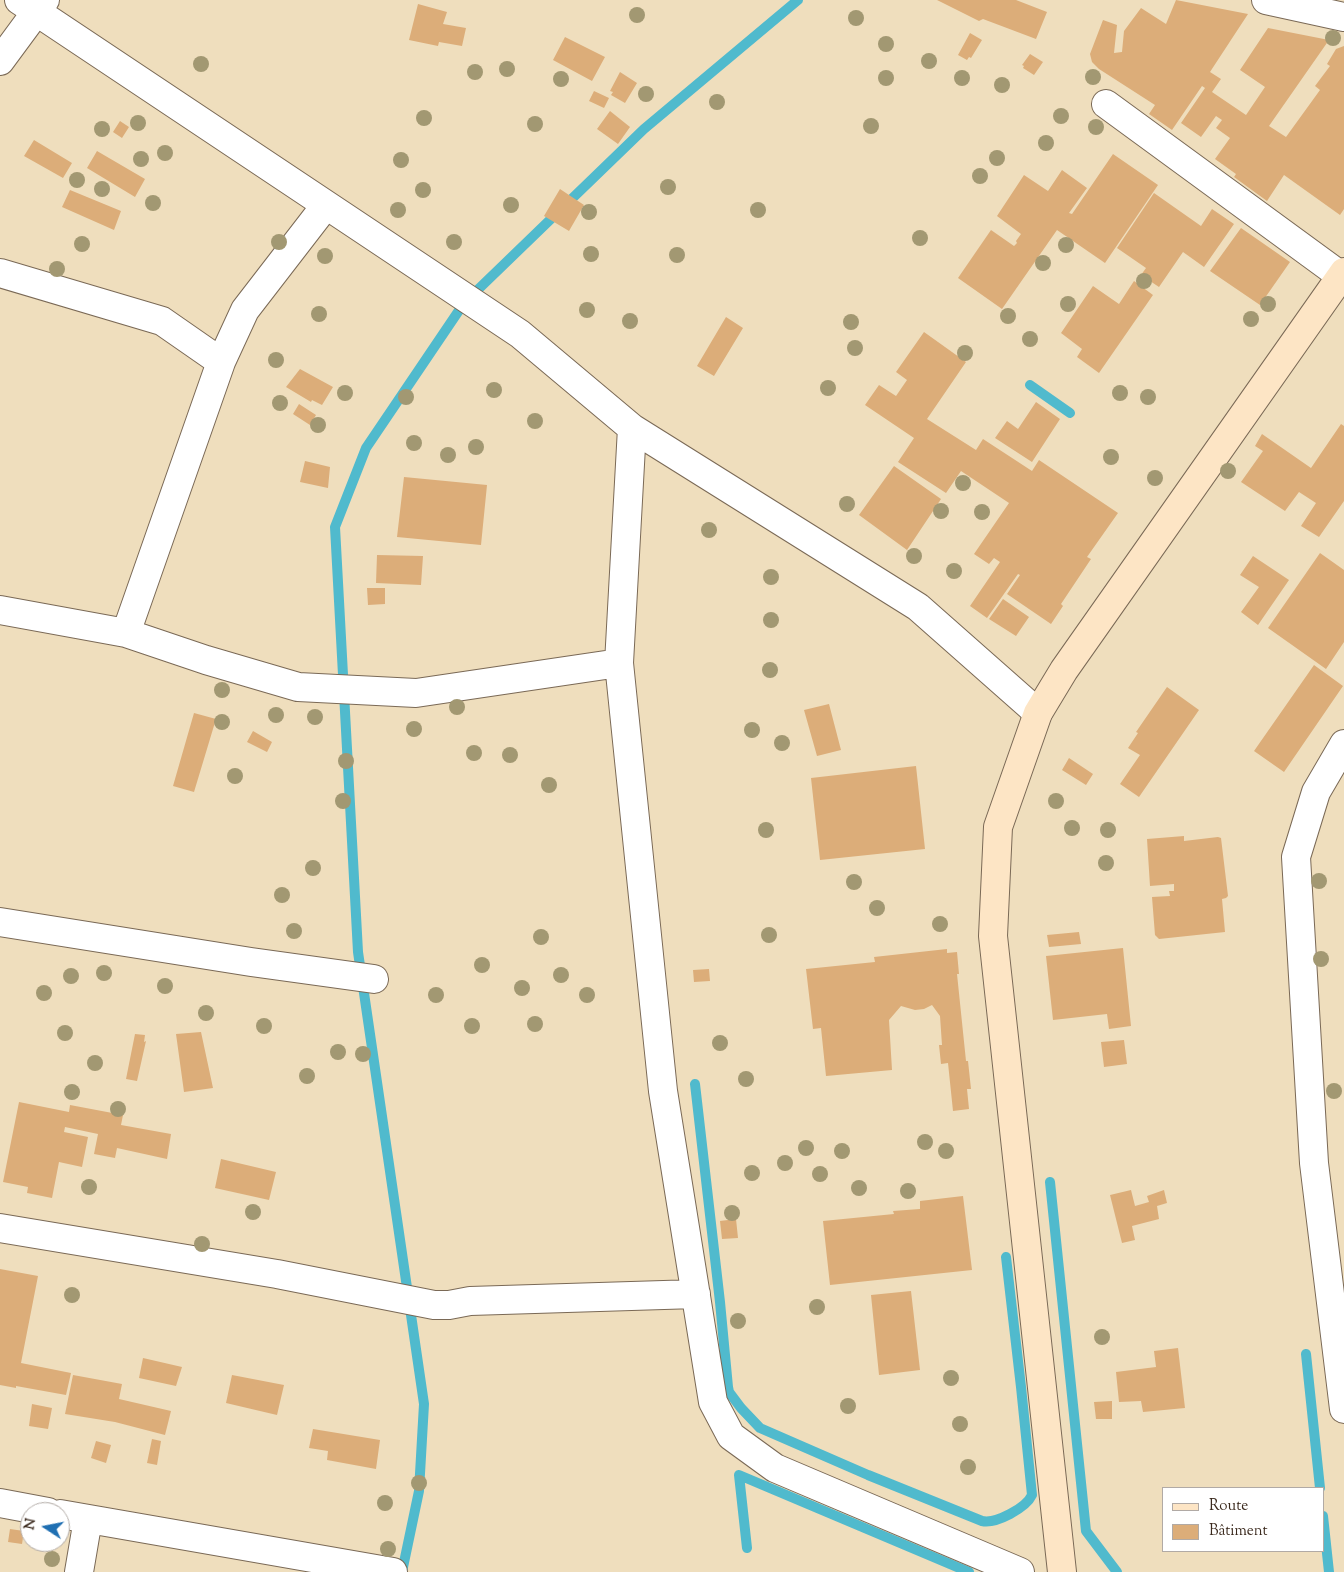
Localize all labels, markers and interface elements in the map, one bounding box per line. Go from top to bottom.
legend [1162,1487,1324,1552]
text: Route [1209,1496,1248,1517]
north arrow [20,1502,70,1552]
text: N [20,1517,42,1532]
text: Bâtiment [1209,1521,1268,1542]

